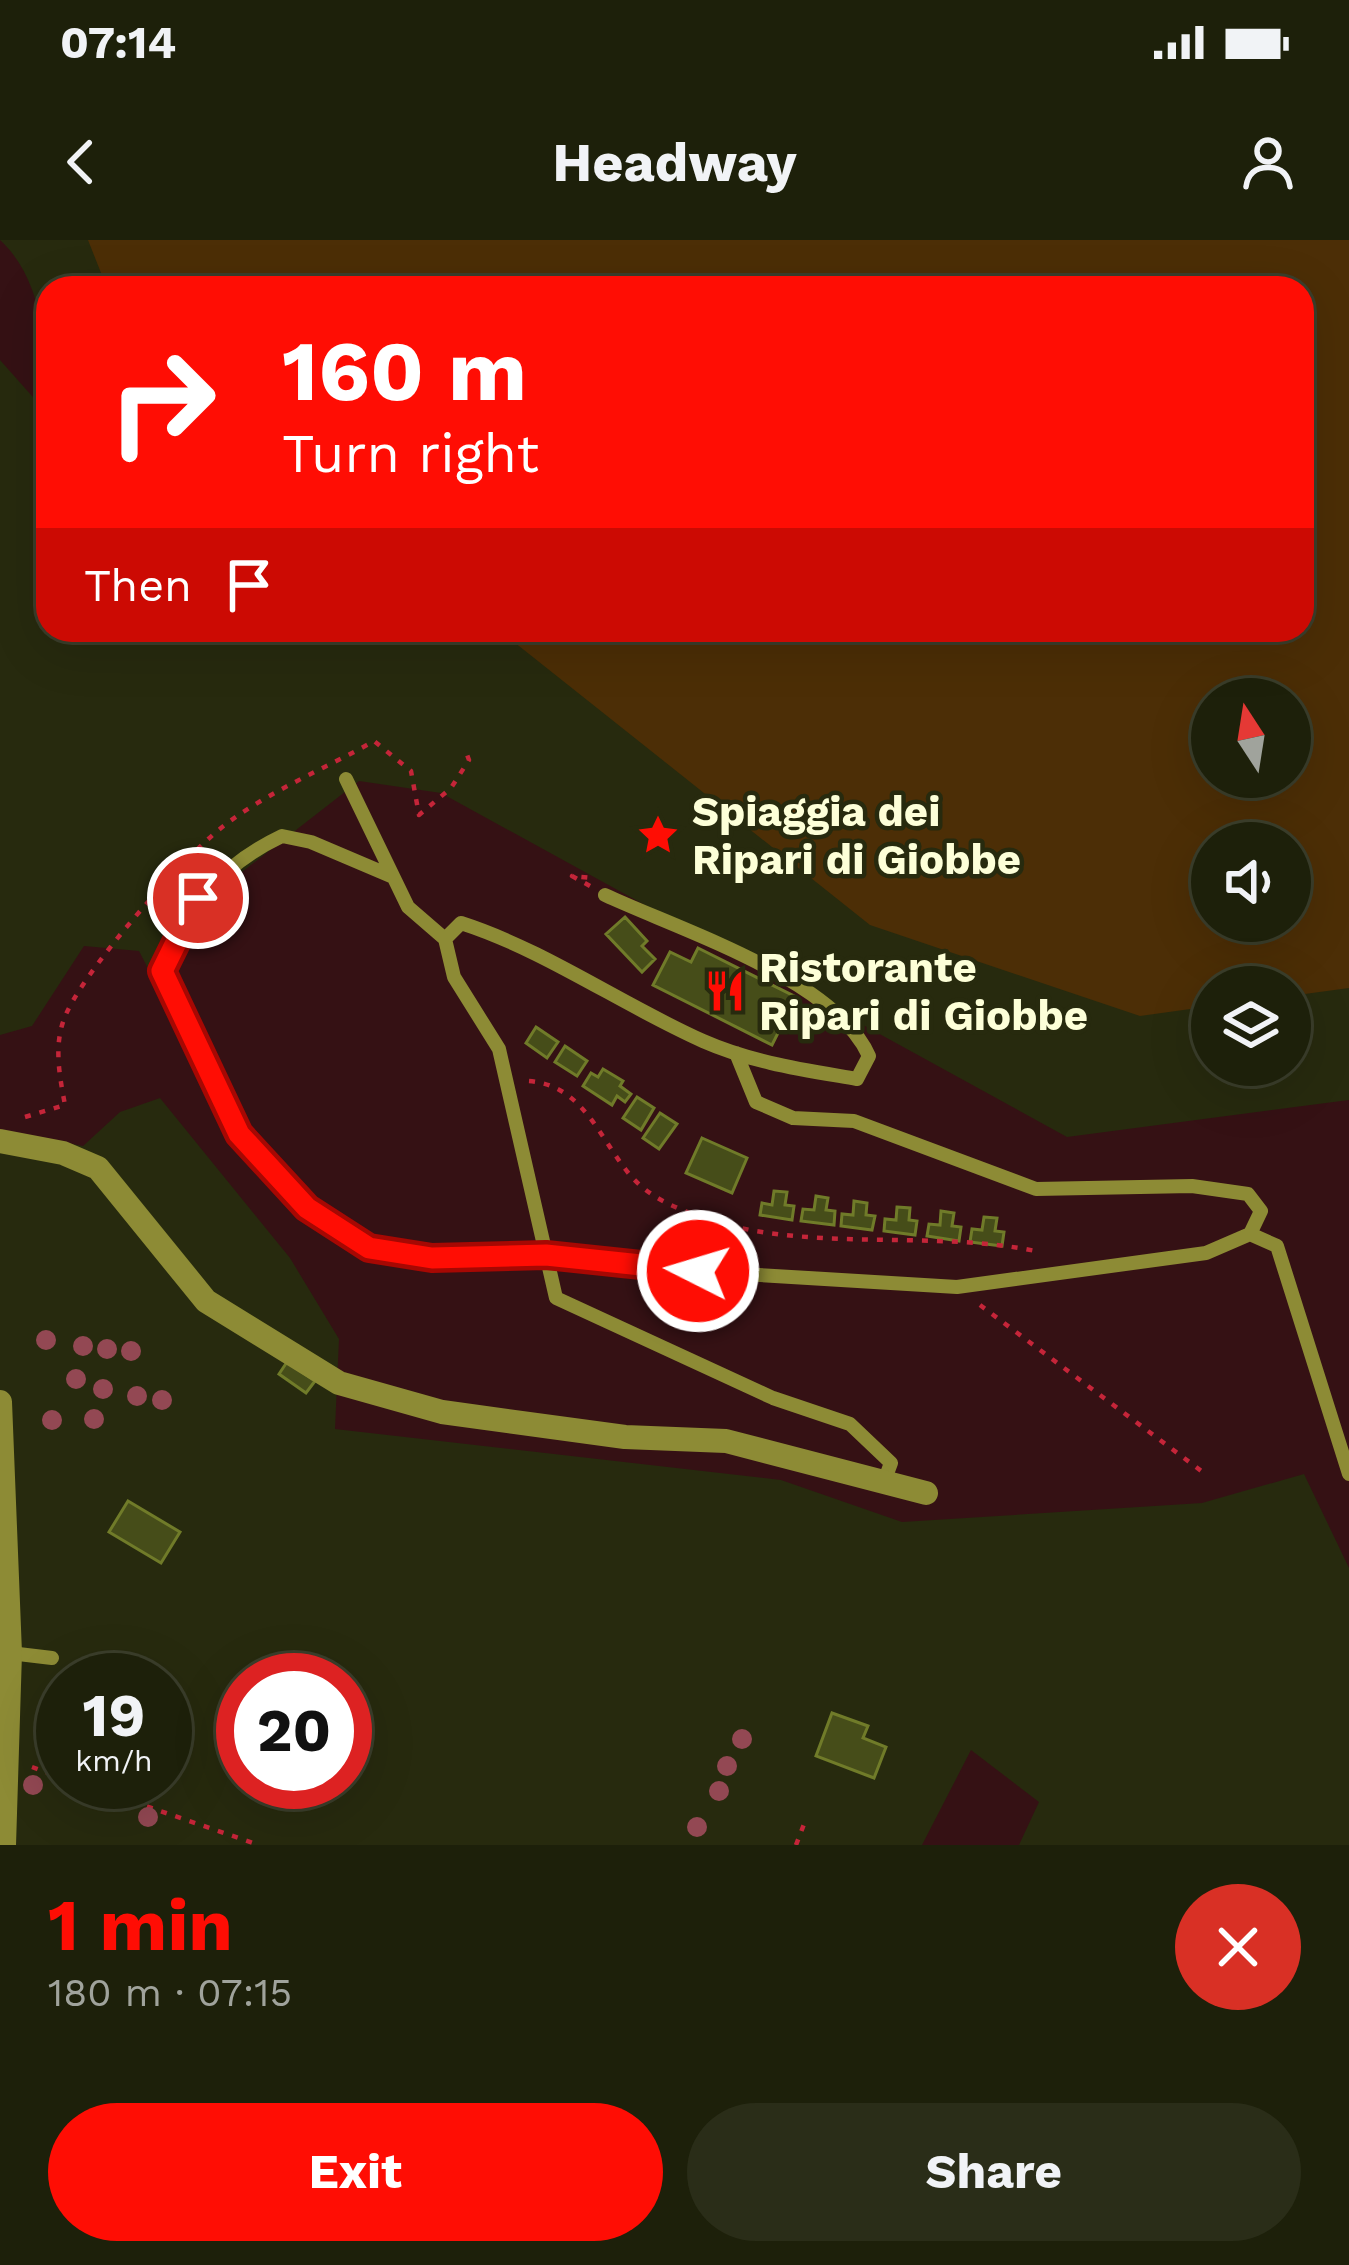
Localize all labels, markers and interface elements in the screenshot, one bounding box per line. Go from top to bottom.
text: 07:14 [60,16,176,69]
icon: back [48,129,114,195]
icon: person [1235,129,1301,195]
text: Headway [552,131,797,194]
text: 160 m [282,322,527,420]
icon: right [84,324,240,480]
text: Turn right [282,422,539,485]
icon: arrive [216,552,282,618]
text: Then [84,559,192,612]
north arrow [1191,678,1311,798]
map controls [1191,678,1311,1086]
place label: Spiaggia dei Ripari di Giobbe [692,787,1021,884]
place icon: Spiaggia dei Ripari di Giobbe [635,812,681,858]
button: sound [1191,822,1311,942]
pin [147,847,249,949]
icon: arrive [165,865,231,931]
place label: Ristorante Ripari di Giobbe [759,943,1088,1040]
button: layers [1191,966,1311,1086]
restaurant icon: Ristorante Ripari di Giobbe [702,968,748,1014]
position arrow [635,1208,761,1334]
speed limit sign: 20 [216,1653,372,1809]
text: 19 [83,1680,145,1751]
text: km/h [75,1743,153,1778]
text: 1 min [48,1883,233,1967]
button: close [1175,1884,1301,2010]
text: 180 m · 07:15 [48,1970,292,2015]
button: Exit [48,2103,663,2241]
button: Share [687,2103,1301,2241]

